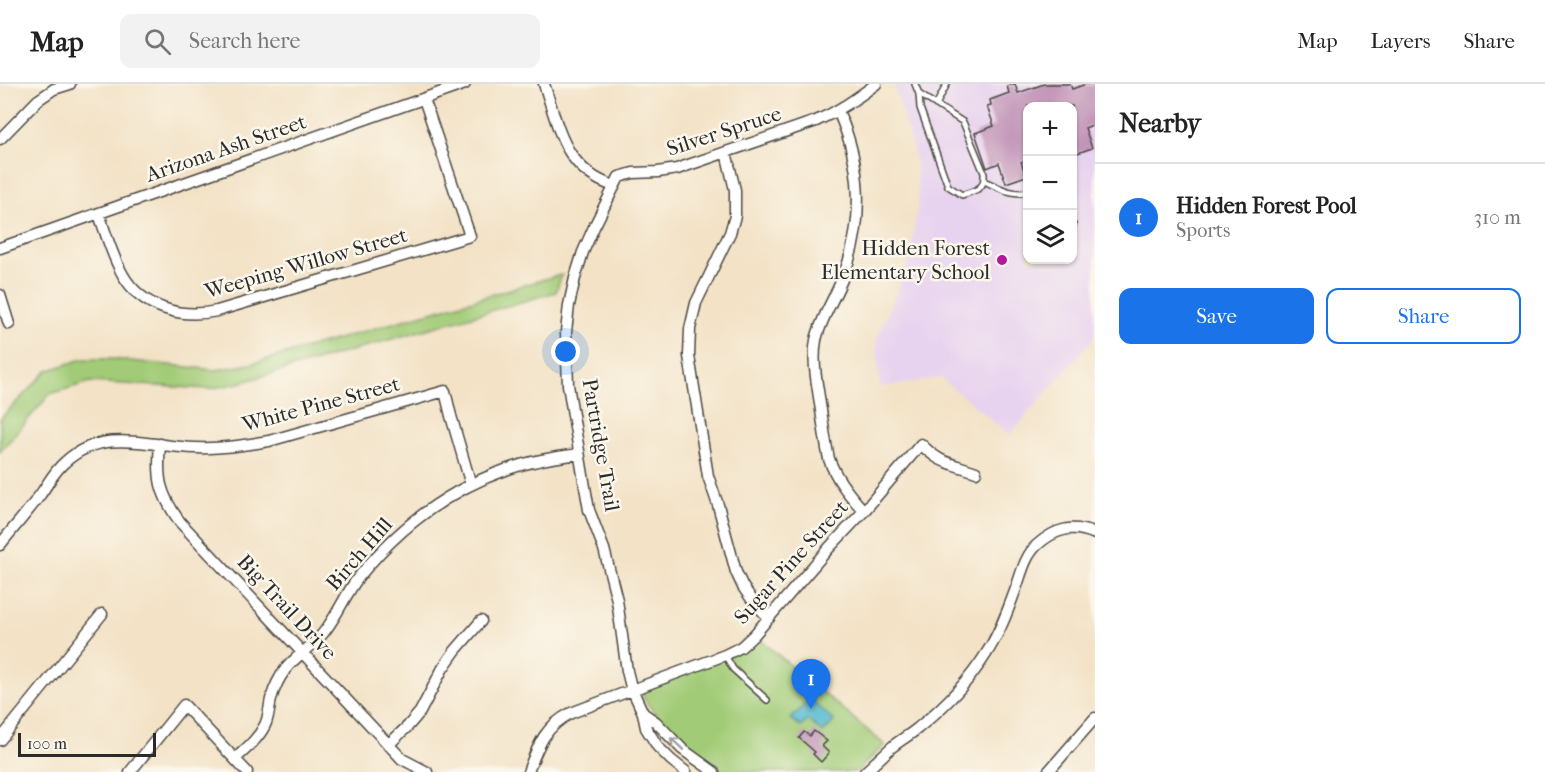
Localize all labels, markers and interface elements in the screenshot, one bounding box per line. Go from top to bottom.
search box [120,14,540,68]
text: Map [30,25,84,58]
icon: search [141,25,174,58]
text: Search here [189,28,300,54]
text: Map [1297,29,1338,53]
text: Layers [1371,29,1430,53]
text: Share [1463,29,1515,53]
street label: Silver Spruce [664,101,784,161]
map controls [1023,102,1077,264]
button: + [1023,102,1077,156]
text: Nearby [1119,108,1201,139]
street label: Arizona Ash Street [142,109,310,187]
button: − [1023,156,1077,210]
text: Hidden Forest Pool [1176,193,1357,219]
text: 1 [1135,206,1142,229]
text: 310 m [1474,206,1521,229]
button: layers [1023,210,1077,264]
text: Sports [1176,219,1230,242]
street label: Weeping Willow Street [201,222,410,304]
place label: Hidden Forest Elementary School [821,236,990,284]
marker: Hidden Forest Elementary School [995,253,1009,267]
button: Save [1119,288,1314,344]
button: Share [1326,288,1521,344]
your location [551,337,580,366]
street label: White Pine Street [239,371,403,437]
street label: Partridge Trail [577,377,625,514]
street label: Sugar Pine Street [729,495,853,629]
street label: Birch Hill [321,513,397,595]
street label: Big Trail Drive [232,550,342,664]
pin: 1 [792,660,830,709]
scale bar [18,730,156,758]
text: 100 m [27,734,67,753]
one-way arrow [670,737,685,751]

